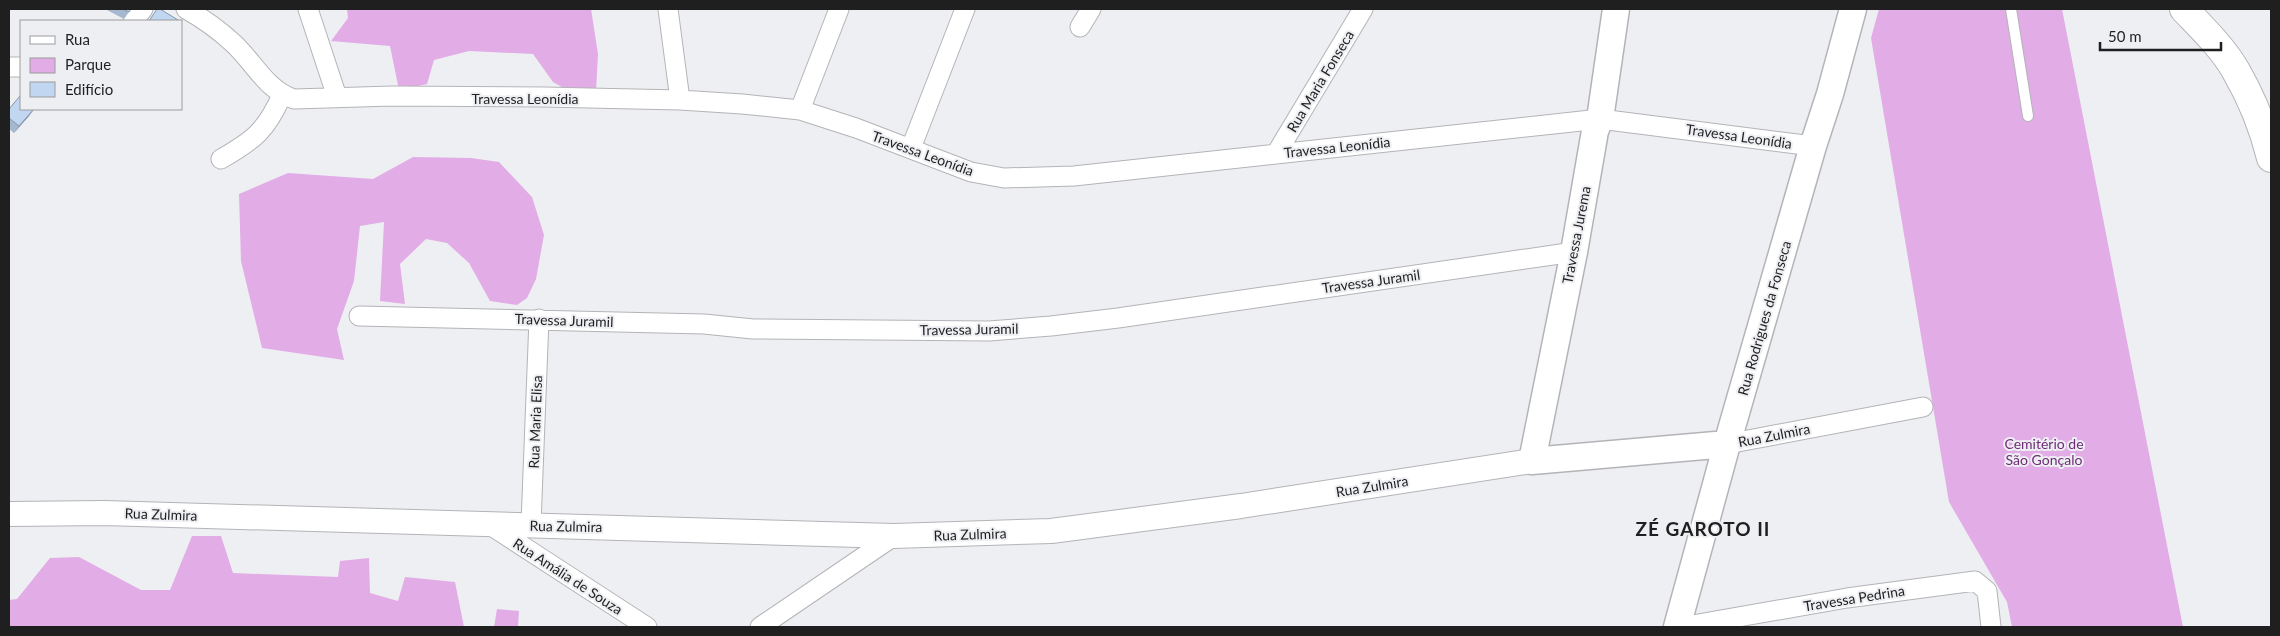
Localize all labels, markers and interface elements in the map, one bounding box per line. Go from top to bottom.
legend [20,20,182,110]
scale bar [2100,20,2221,52]
street label: Rua Maria Fonseca [1283,27,1357,135]
text: 50 m [2108,27,2142,45]
text: Rua [65,30,90,48]
text: Parque [65,55,111,73]
text: Edifício [65,80,113,98]
street label: Travessa Leonídia [472,90,579,107]
street label: Travessa Leonídia [1685,120,1793,152]
street label: Travessa Leonídia [870,127,976,179]
street label: Travessa Leonídia [1283,133,1391,161]
street label: Travessa Jurema [1558,185,1594,285]
street label: Rua Rodrigues da Fonseca [1734,239,1794,397]
street label: Travessa Juramil [1321,266,1421,296]
street label: Travessa Juramil [514,310,614,330]
street label: Travessa Juramil [919,320,1019,338]
street label: Rua Maria Elisa [525,375,545,469]
street label: Rua Zulmira [1737,420,1811,450]
park label: Cemitério de São Gonçalo [2004,435,2084,468]
street label: Rua Zulmira [1335,472,1409,500]
street label: Rua Zulmira [124,504,198,524]
street label: Rua Zulmira [529,517,603,535]
district label: ZÉ GAROTO II [1636,517,1770,540]
street label: Rua Zulmira [933,524,1007,544]
street label: Rua Amália de Souza [510,534,626,618]
street label: Travessa Pedrina [1802,582,1906,614]

